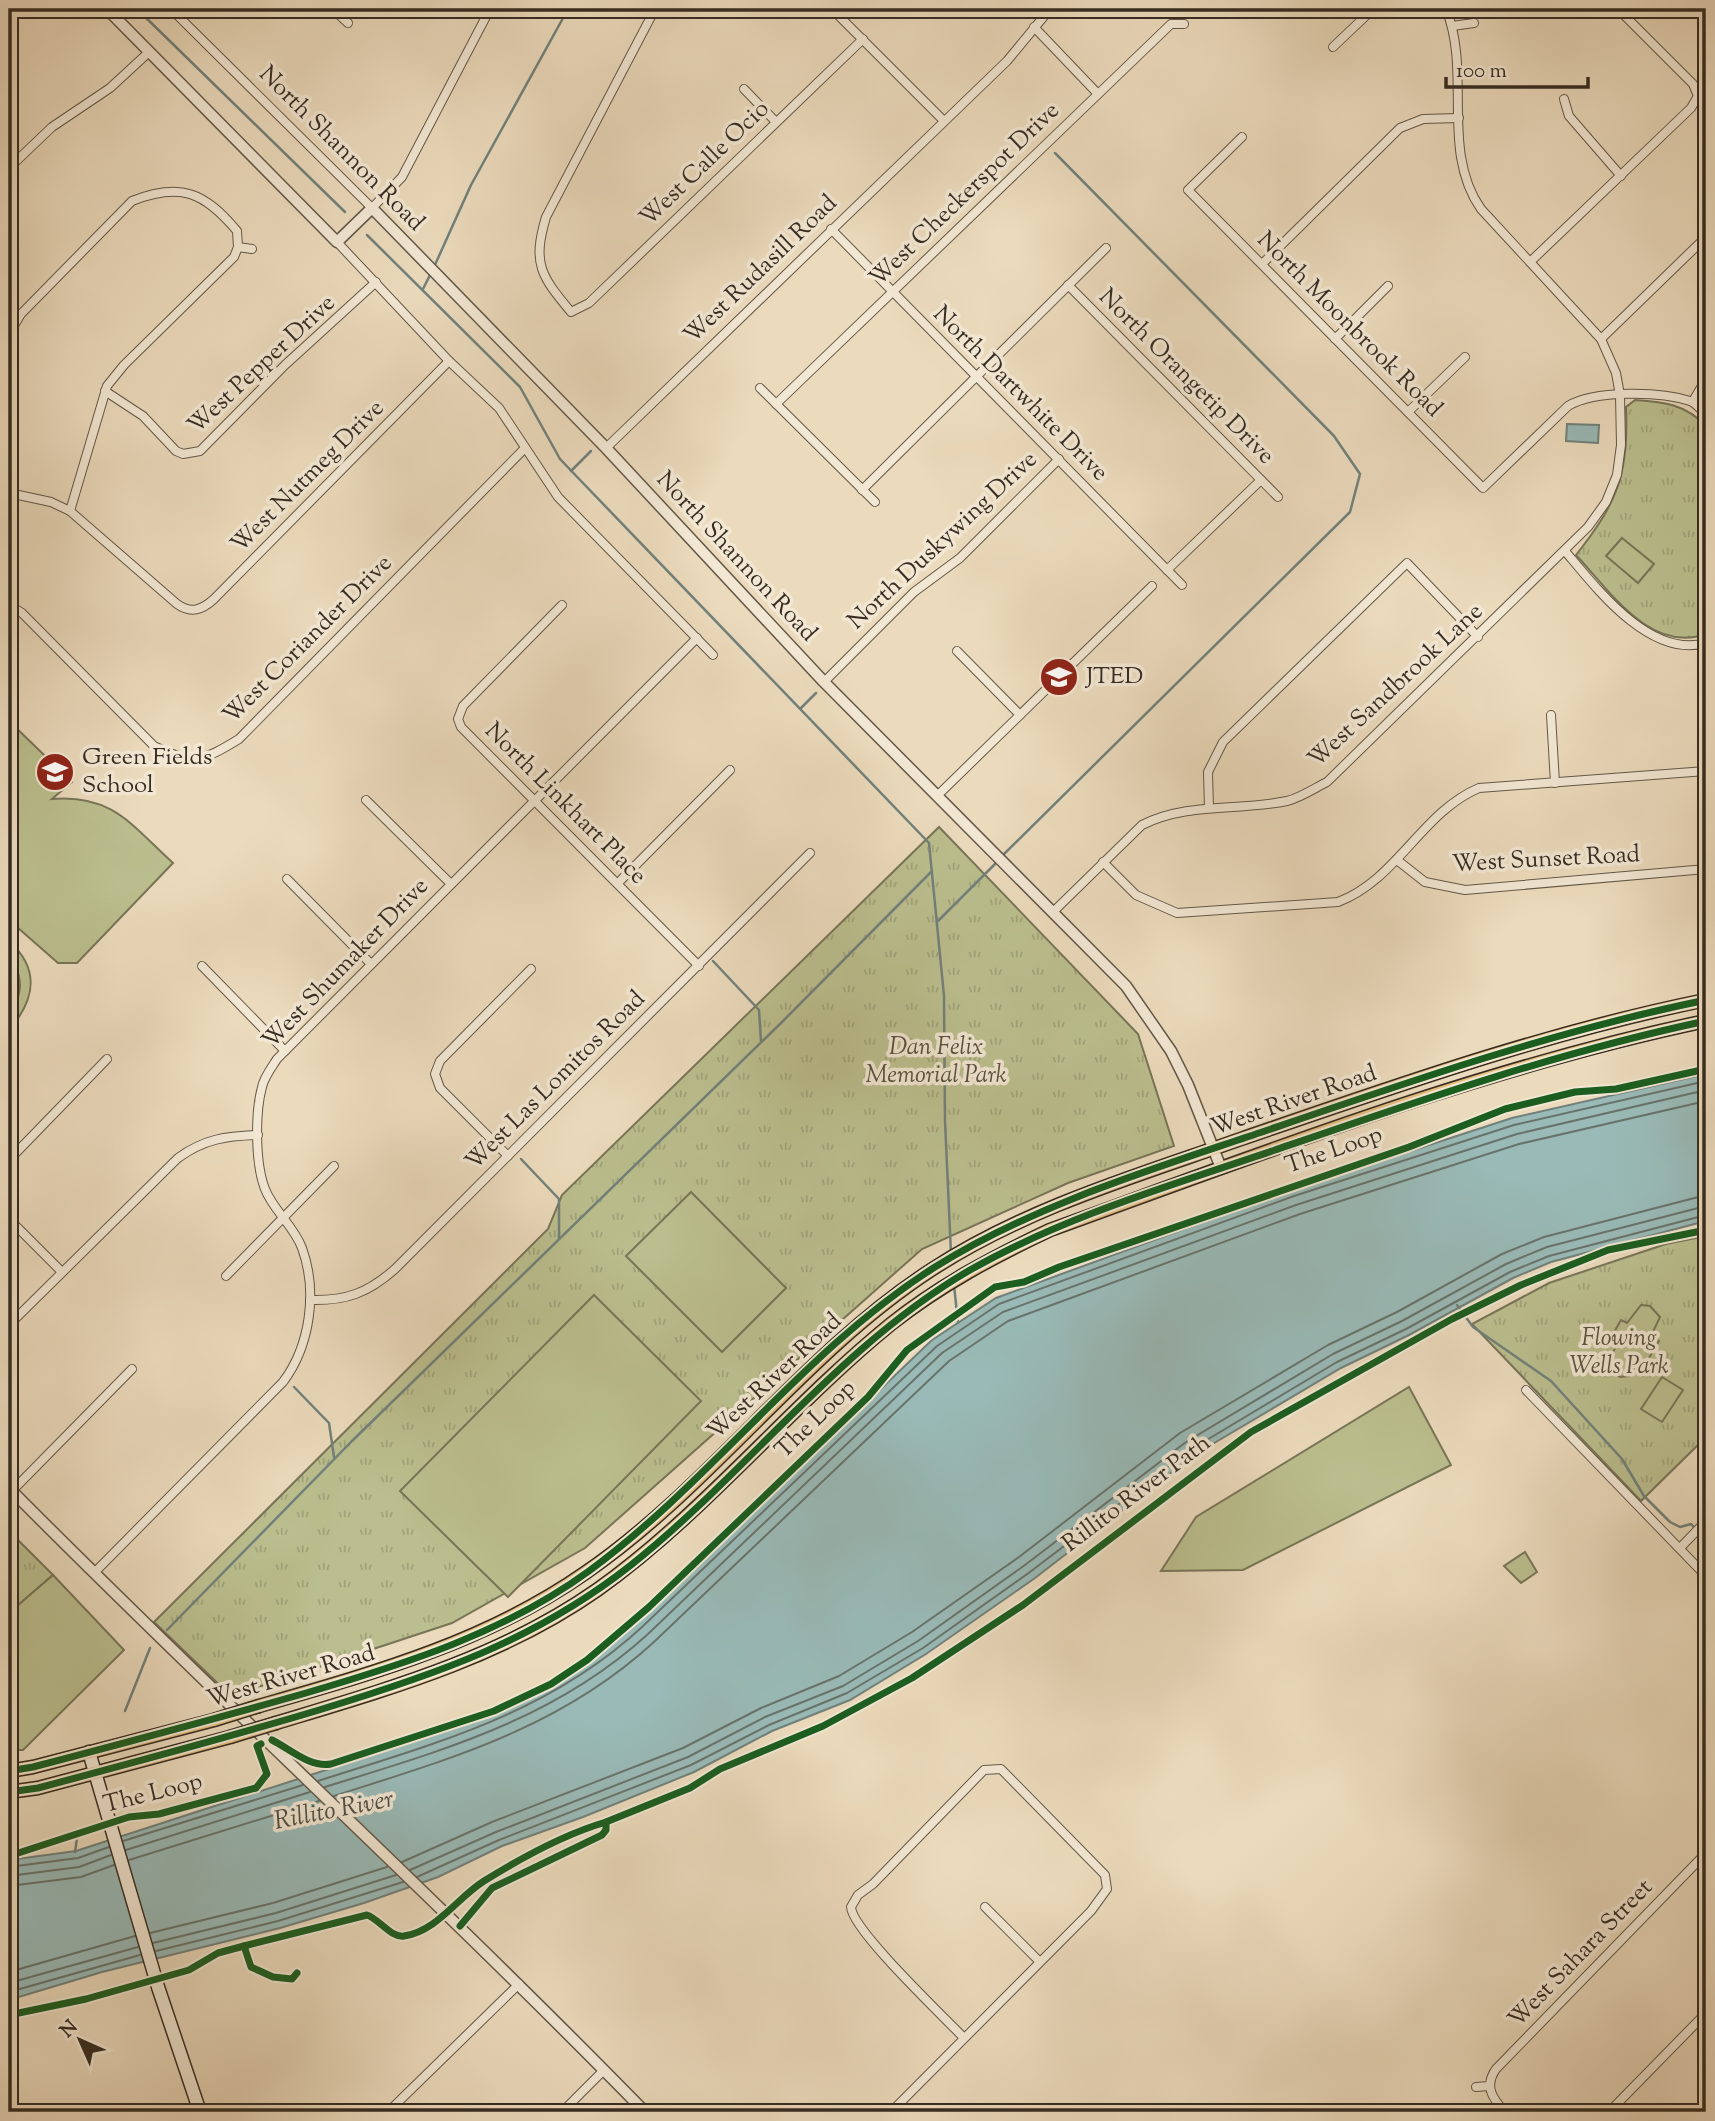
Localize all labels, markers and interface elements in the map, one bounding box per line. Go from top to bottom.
scale bar [1446,46,1587,90]
text: 100 m [1456,57,1507,87]
street label: North Shannon Road [250,58,432,240]
street label: West Calle Ocio [632,93,778,235]
street label: West Checkerspot Drive [862,95,1068,295]
street label: West Rudasill Road [677,187,846,352]
street label: North Moonbrook Road [1248,224,1450,426]
street label: North Orangetip Drive [1090,281,1282,473]
street label: West Pepper Drive [181,287,343,443]
street label: North Dartwhite Drive [924,298,1116,490]
street label: West Nutmeg Drive [224,393,392,561]
street label: North Duskywing Drive [841,444,1045,638]
street label: North Shannon Road [648,464,825,650]
street label: West Coriander Drive [216,548,400,732]
street label: West Sandbrook Lane [1301,596,1491,776]
school or university icon: JTED [1038,656,1080,698]
place label: JTED [1084,660,1143,694]
street label: North Linkhart Place [476,715,654,893]
place label: Green Fields School [82,741,212,803]
school or university icon: Green Fields School [34,751,76,793]
street label: West Sunset Road [1451,838,1641,882]
street label: West Shumaker Drive [255,871,437,1057]
street label: West Las Lomitos Road [458,983,654,1179]
park label: Dan Felix Memorial Park [865,1031,1007,1093]
street label: West River Road [1207,1057,1382,1145]
street label: The Loop [1281,1119,1387,1183]
street label: West River Road [700,1305,850,1449]
park label: Flowing Wells Park [1569,1322,1669,1384]
street label: The Loop [768,1373,864,1467]
street label: Rillito River Path [1056,1427,1218,1561]
street label: West River Road [203,1637,379,1717]
street label: The Loop [100,1765,206,1823]
water label: Rillito River [271,1781,397,1841]
street label: West Sahara Street [1501,1872,1661,2036]
north arrow [46,2006,116,2076]
text: N [55,2015,85,2045]

